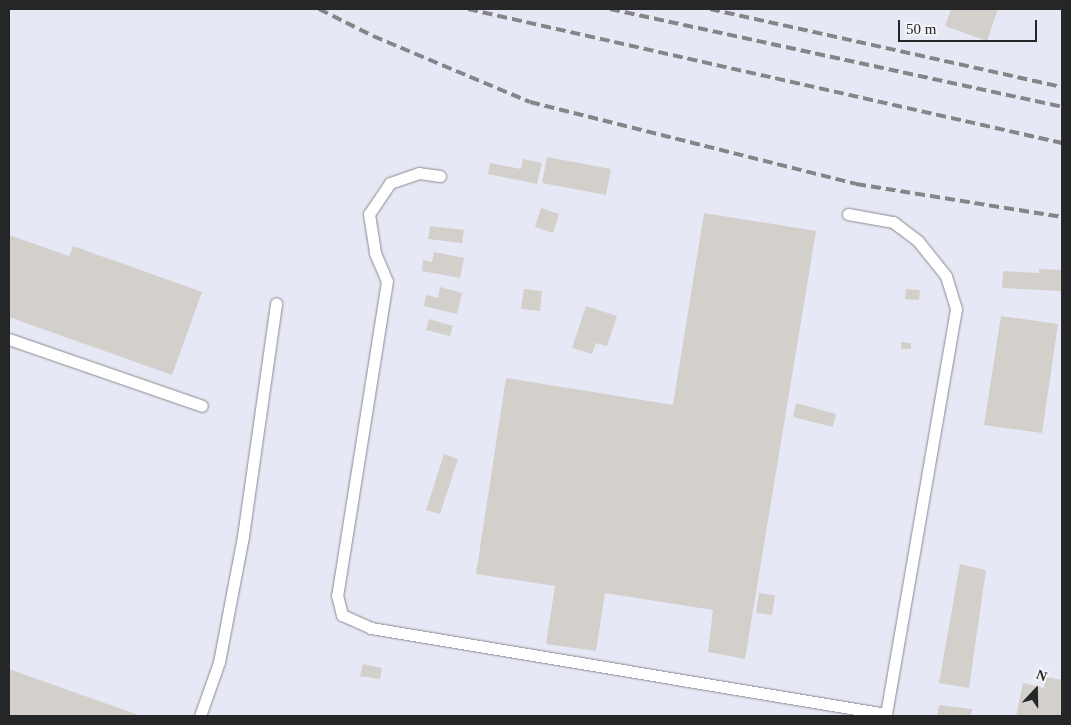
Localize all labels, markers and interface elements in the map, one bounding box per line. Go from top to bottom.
scale bar [901,10,1040,42]
text: 50 m [906,21,936,37]
north arrow [1011,665,1061,715]
text: N [1034,667,1049,684]

